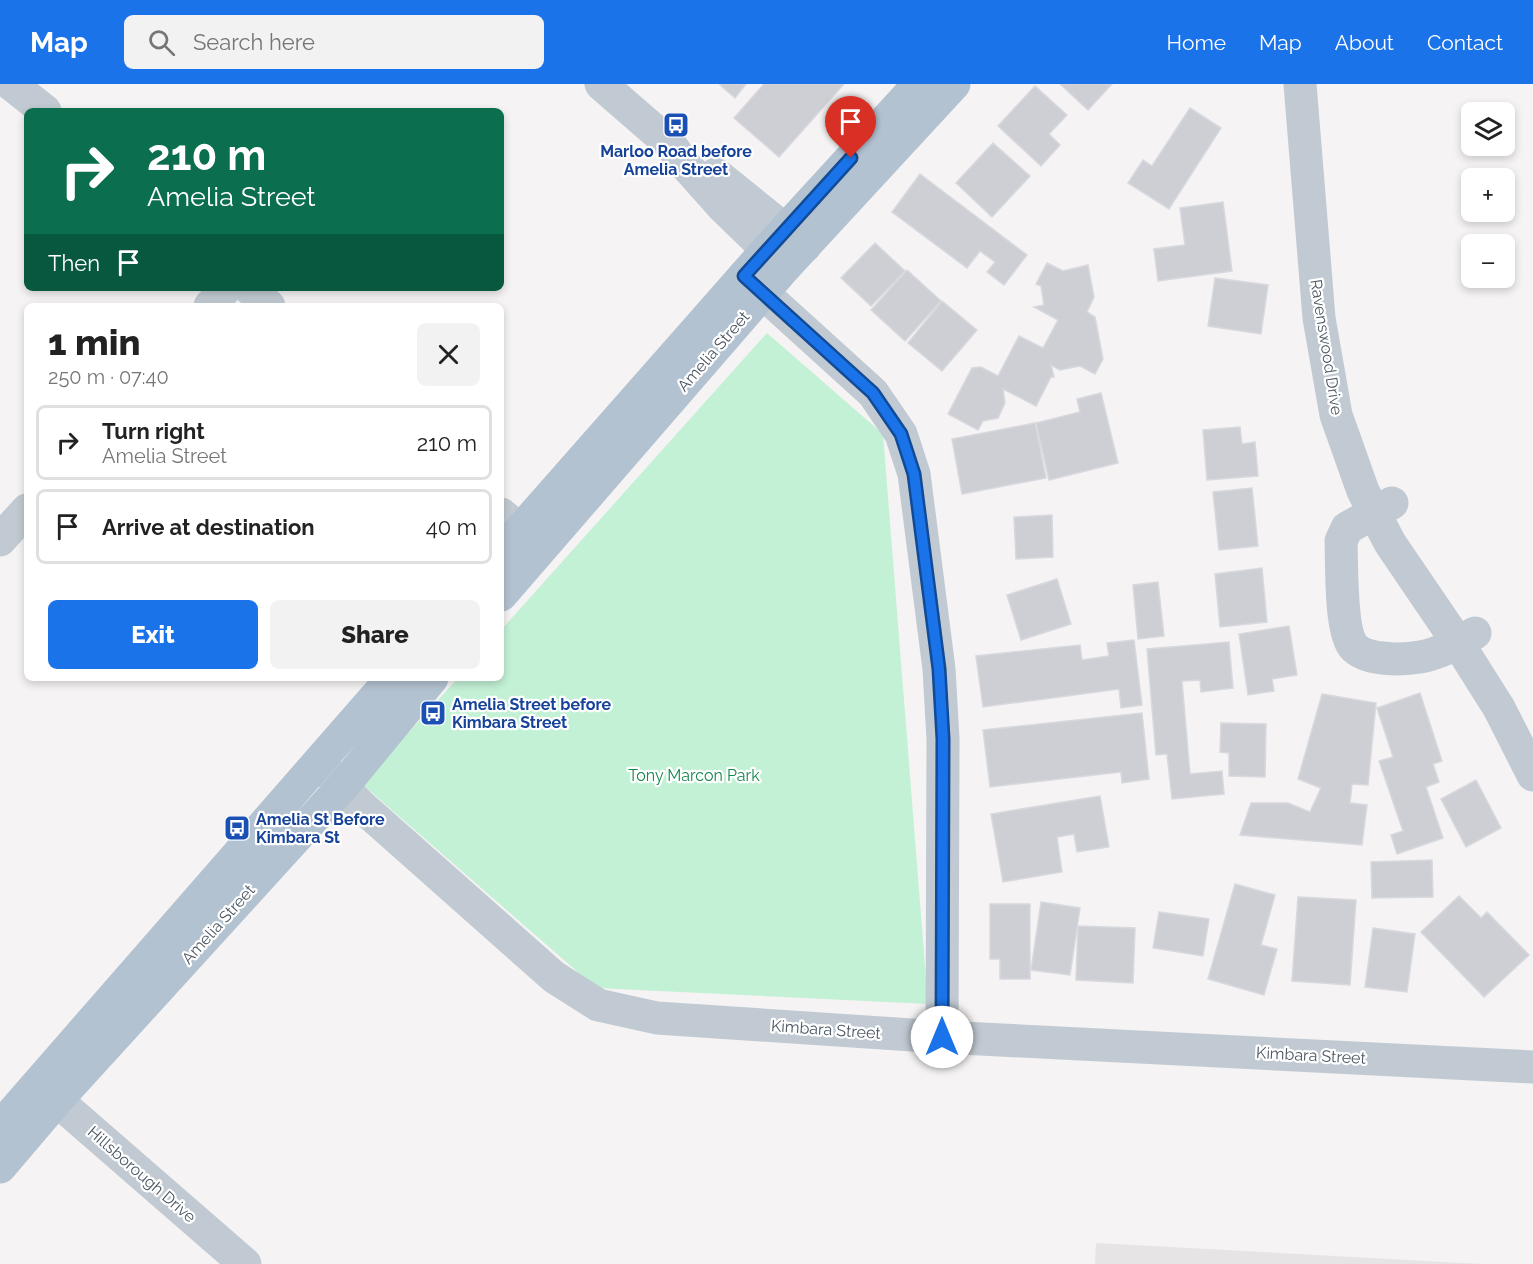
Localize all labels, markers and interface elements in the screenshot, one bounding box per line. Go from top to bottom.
search box [124,15,544,69]
text: Map [30,26,88,59]
icon: search [145,26,178,59]
text: Search here [193,29,315,55]
text: Home [1167,30,1226,55]
text: Map [1259,30,1302,55]
text: About [1335,30,1394,55]
text: Contact [1427,30,1503,55]
pin [825,96,876,158]
map controls [1461,102,1515,288]
button: layers [1461,102,1515,156]
icon: arrive [834,105,867,138]
bus stop icon: Marloo Road before Amelia Street [661,110,691,140]
text: 210 m [147,131,266,180]
icon: right [48,132,126,210]
place label: Marloo Road before Amelia Street [600,142,752,179]
button: + [1461,168,1515,222]
text: Amelia Street [147,181,316,212]
button: − [1461,234,1515,288]
icon: arrive [112,246,145,279]
text: Then [48,250,100,276]
street label: Ravenswood Drive [1306,278,1347,416]
street label: Amelia Street [673,307,754,395]
text: 1 min [48,321,140,363]
button: close [417,323,480,386]
text: 250 m · 07:40 [48,365,169,389]
text: Turn right [102,418,205,444]
icon: right [51,426,84,459]
text: 210 m [417,430,477,456]
text: Amelia Street [102,444,227,468]
icon: arrive [51,510,84,543]
text: Arrive at destination [102,514,315,540]
text: 40 m [426,514,477,540]
button: Exit [48,600,258,669]
button: Share [270,600,480,669]
place label: Amelia Street before Kimbara Street [452,695,612,732]
bus stop icon: Amelia Street before Kimbara Street [418,698,448,728]
park label: Tony Marcon Park [628,766,760,785]
place label: Amelia St Before Kimbara St [256,810,385,847]
bus stop icon: Amelia St Before Kimbara St [222,813,252,843]
street label: Amelia Street [178,880,259,968]
position arrow [910,1005,974,1069]
street label: Kimbara Street [771,1016,882,1043]
street label: Kimbara Street [1256,1043,1367,1068]
street label: Hillsborough Drive [84,1122,200,1226]

